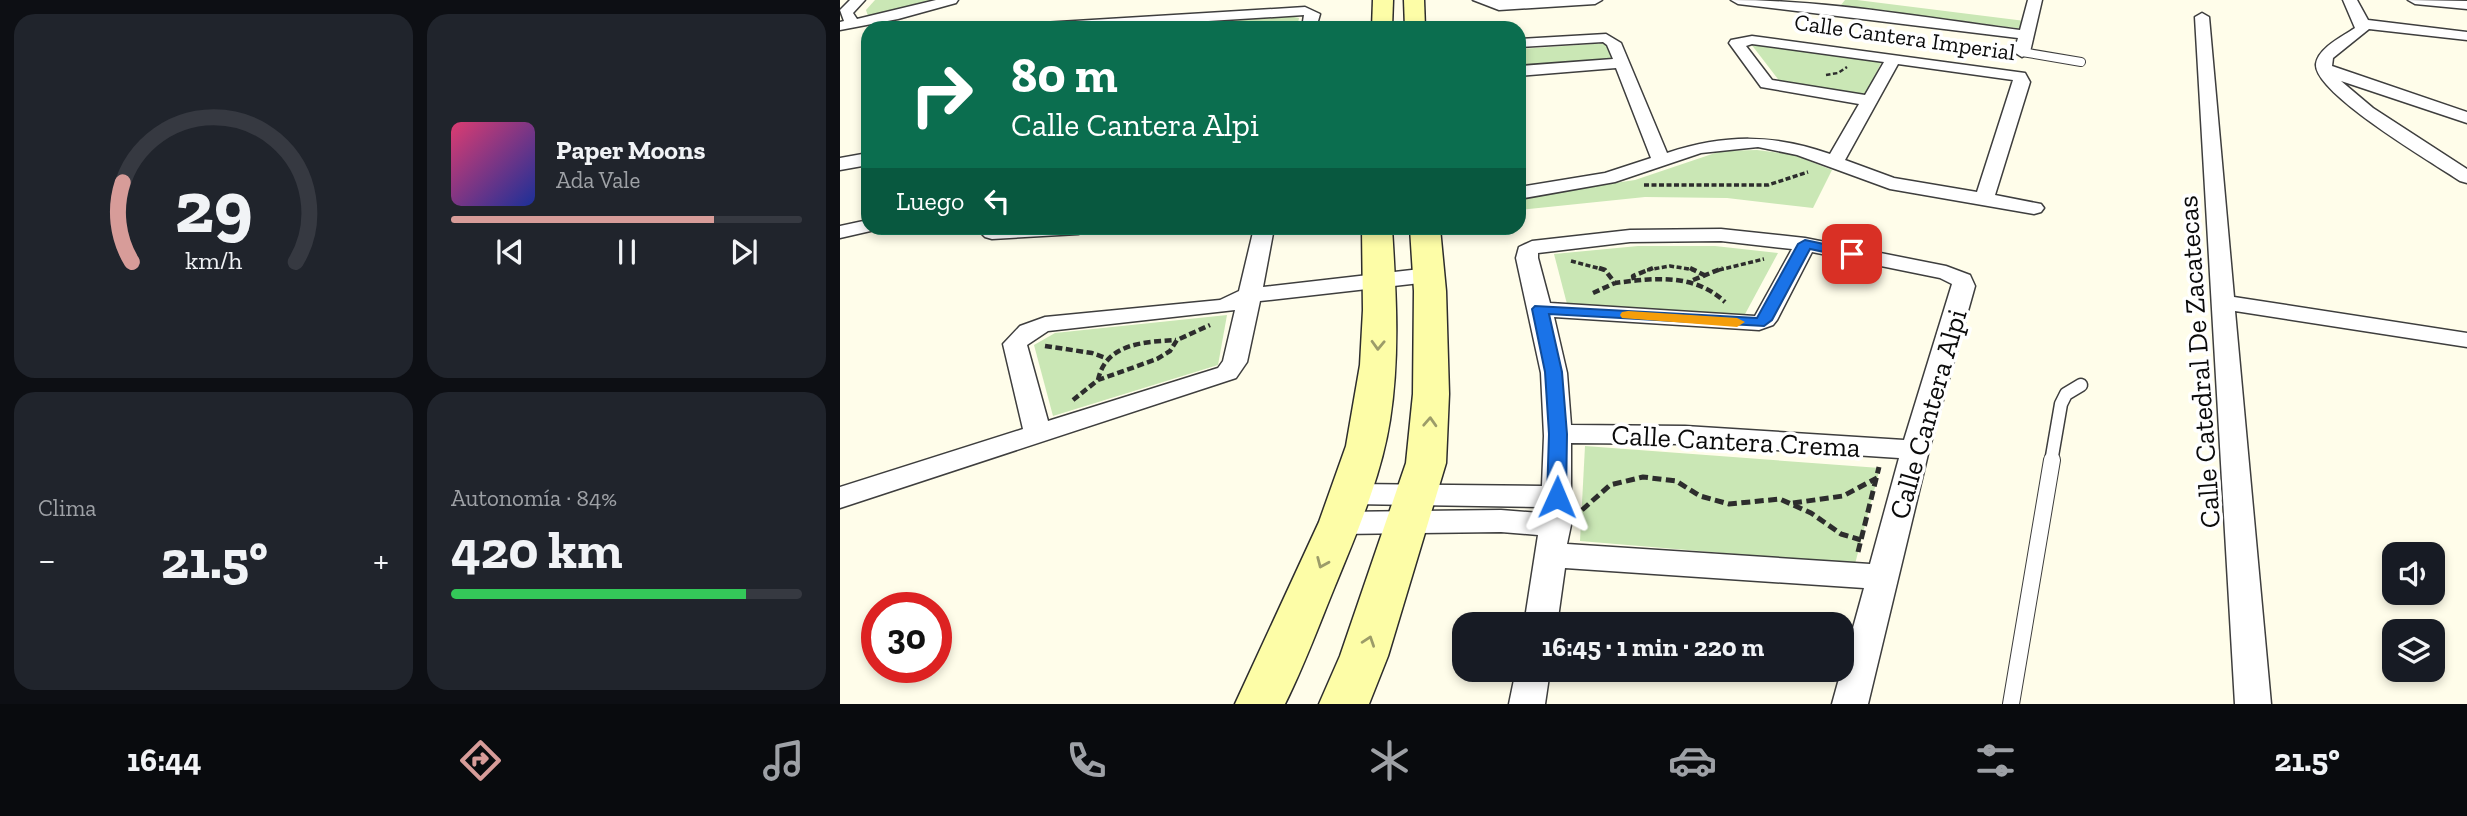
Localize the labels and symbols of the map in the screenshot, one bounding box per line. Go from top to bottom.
street label: Calle Cantera Imperial [1793,8,2017,66]
street label: Calle Catedral De Zacatecas [2171,195,2227,529]
pin [1822,224,1882,284]
street label: Calle Cantera Alpi [1882,305,1974,523]
one-way arrow [1371,339,1386,350]
one-way arrow [1422,417,1437,428]
street label: Calle Cantera Crema [1611,418,1862,464]
position arrow [1520,460,1594,534]
one-way arrow [1316,556,1330,568]
speed limit sign: 30 [861,592,952,683]
one-way arrow [1361,635,1375,647]

